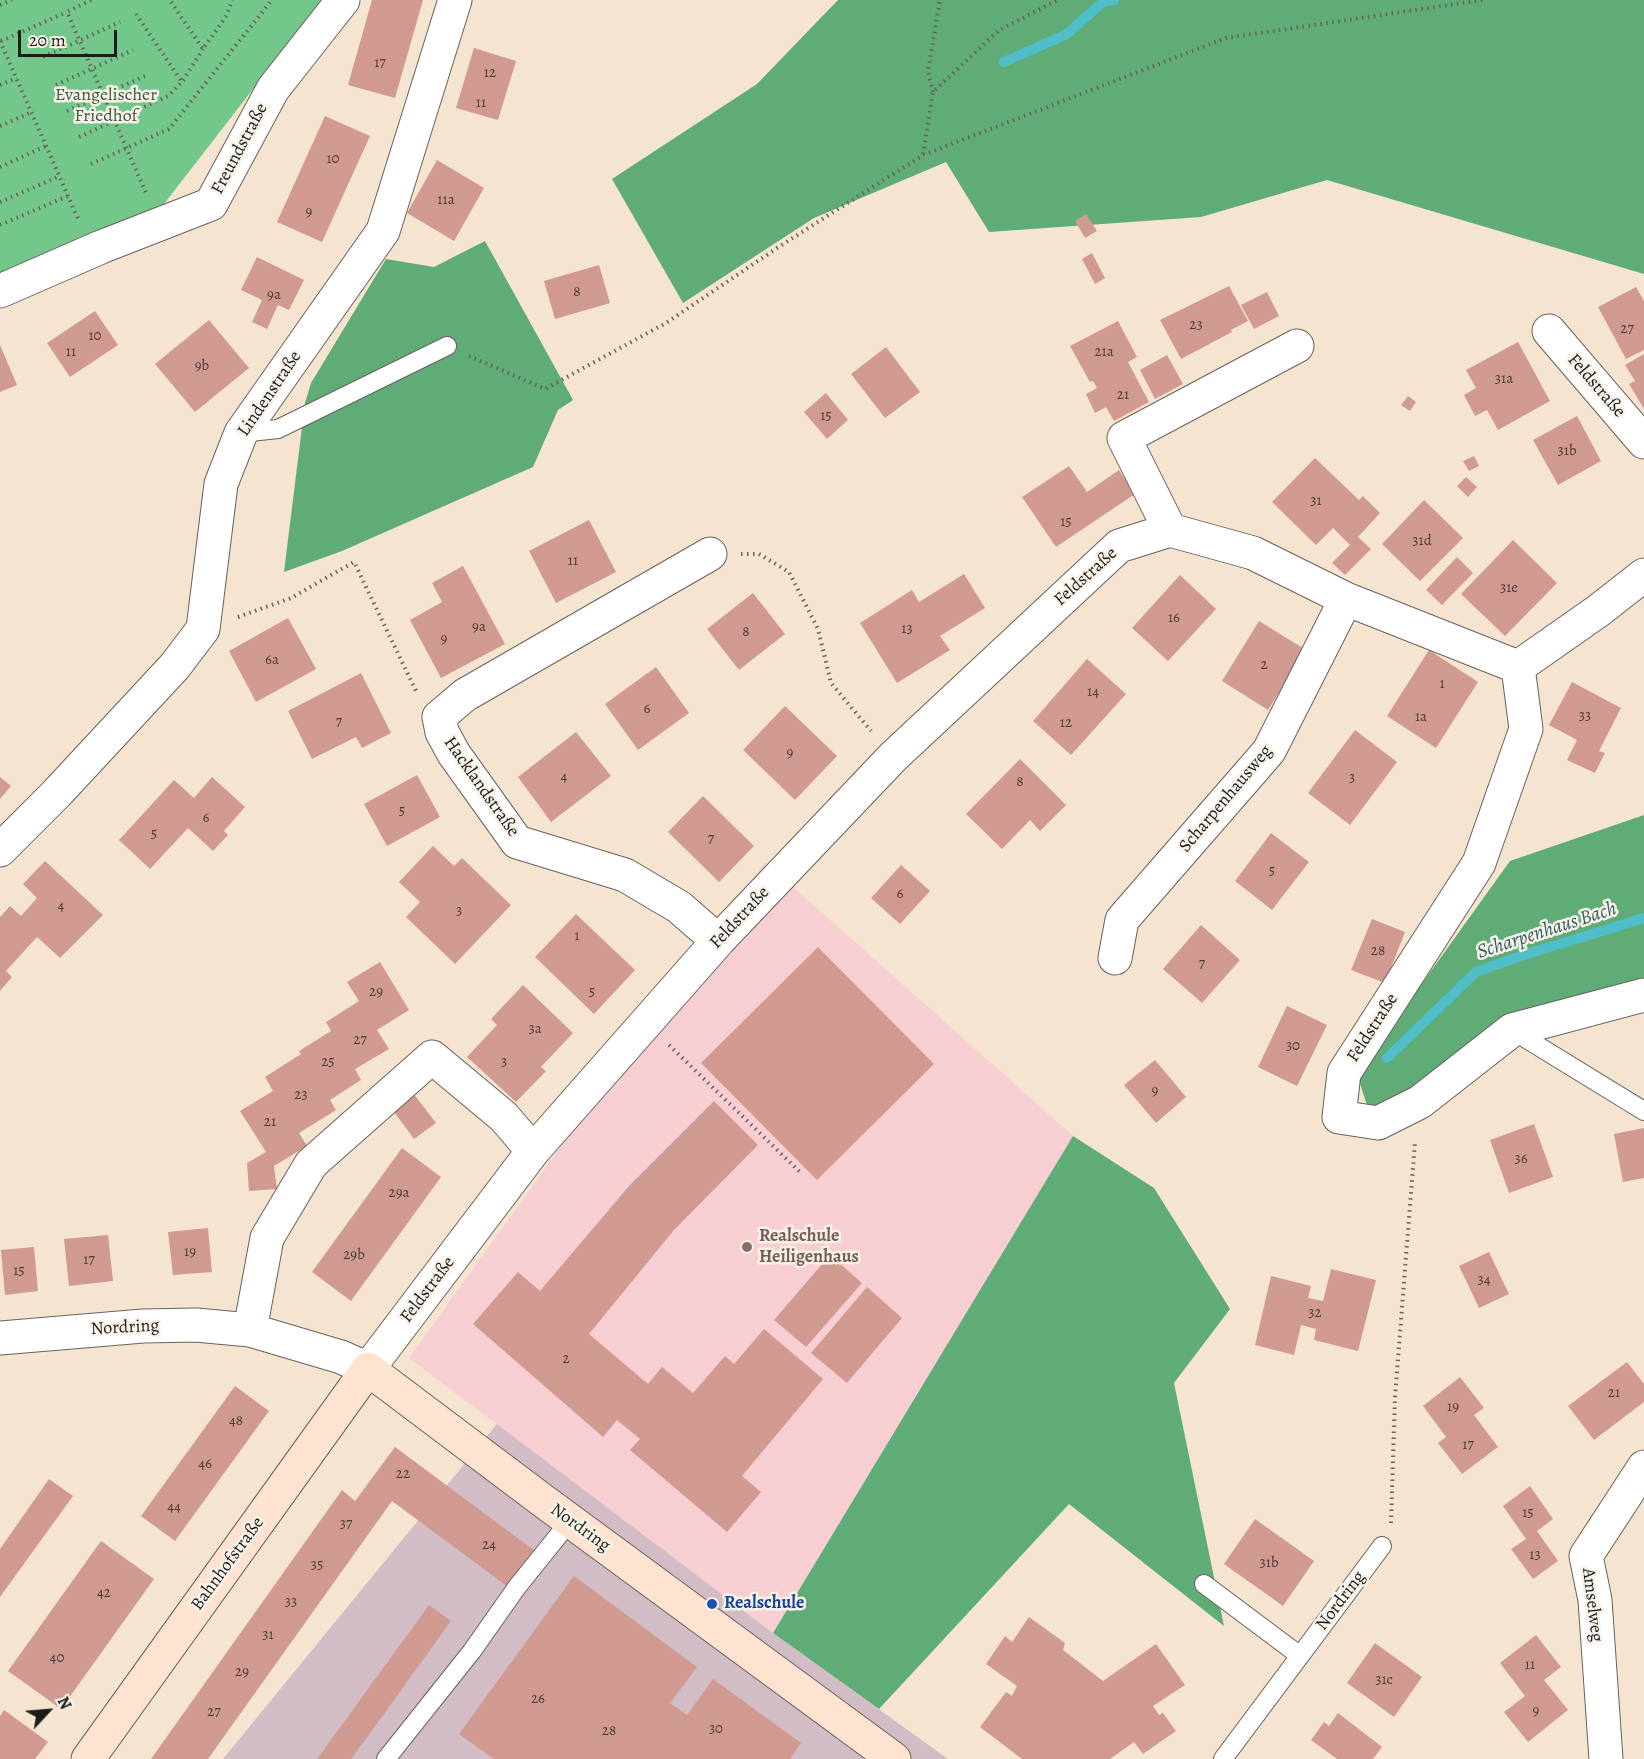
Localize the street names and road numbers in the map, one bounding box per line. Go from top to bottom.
street label: Freundstraße [207,100,273,198]
street label: Lindenstraße [233,347,307,441]
street label: Feldstraße [1562,350,1630,422]
street label: Feldstraße [1050,543,1122,611]
street label: Hacklandstraße [438,733,524,841]
street label: Scharpenhausweg [1175,741,1277,857]
street label: Feldstraße [706,882,774,954]
street label: Feldstraße [1343,990,1403,1066]
street label: Feldstraße [396,1253,460,1327]
street label: Nordring [90,1315,160,1341]
street label: Nordring [546,1499,614,1557]
street label: Bahnhofstraße [187,1513,269,1615]
street label: Nordring [1312,1567,1370,1635]
street label: Amselweg [1577,1567,1607,1643]

